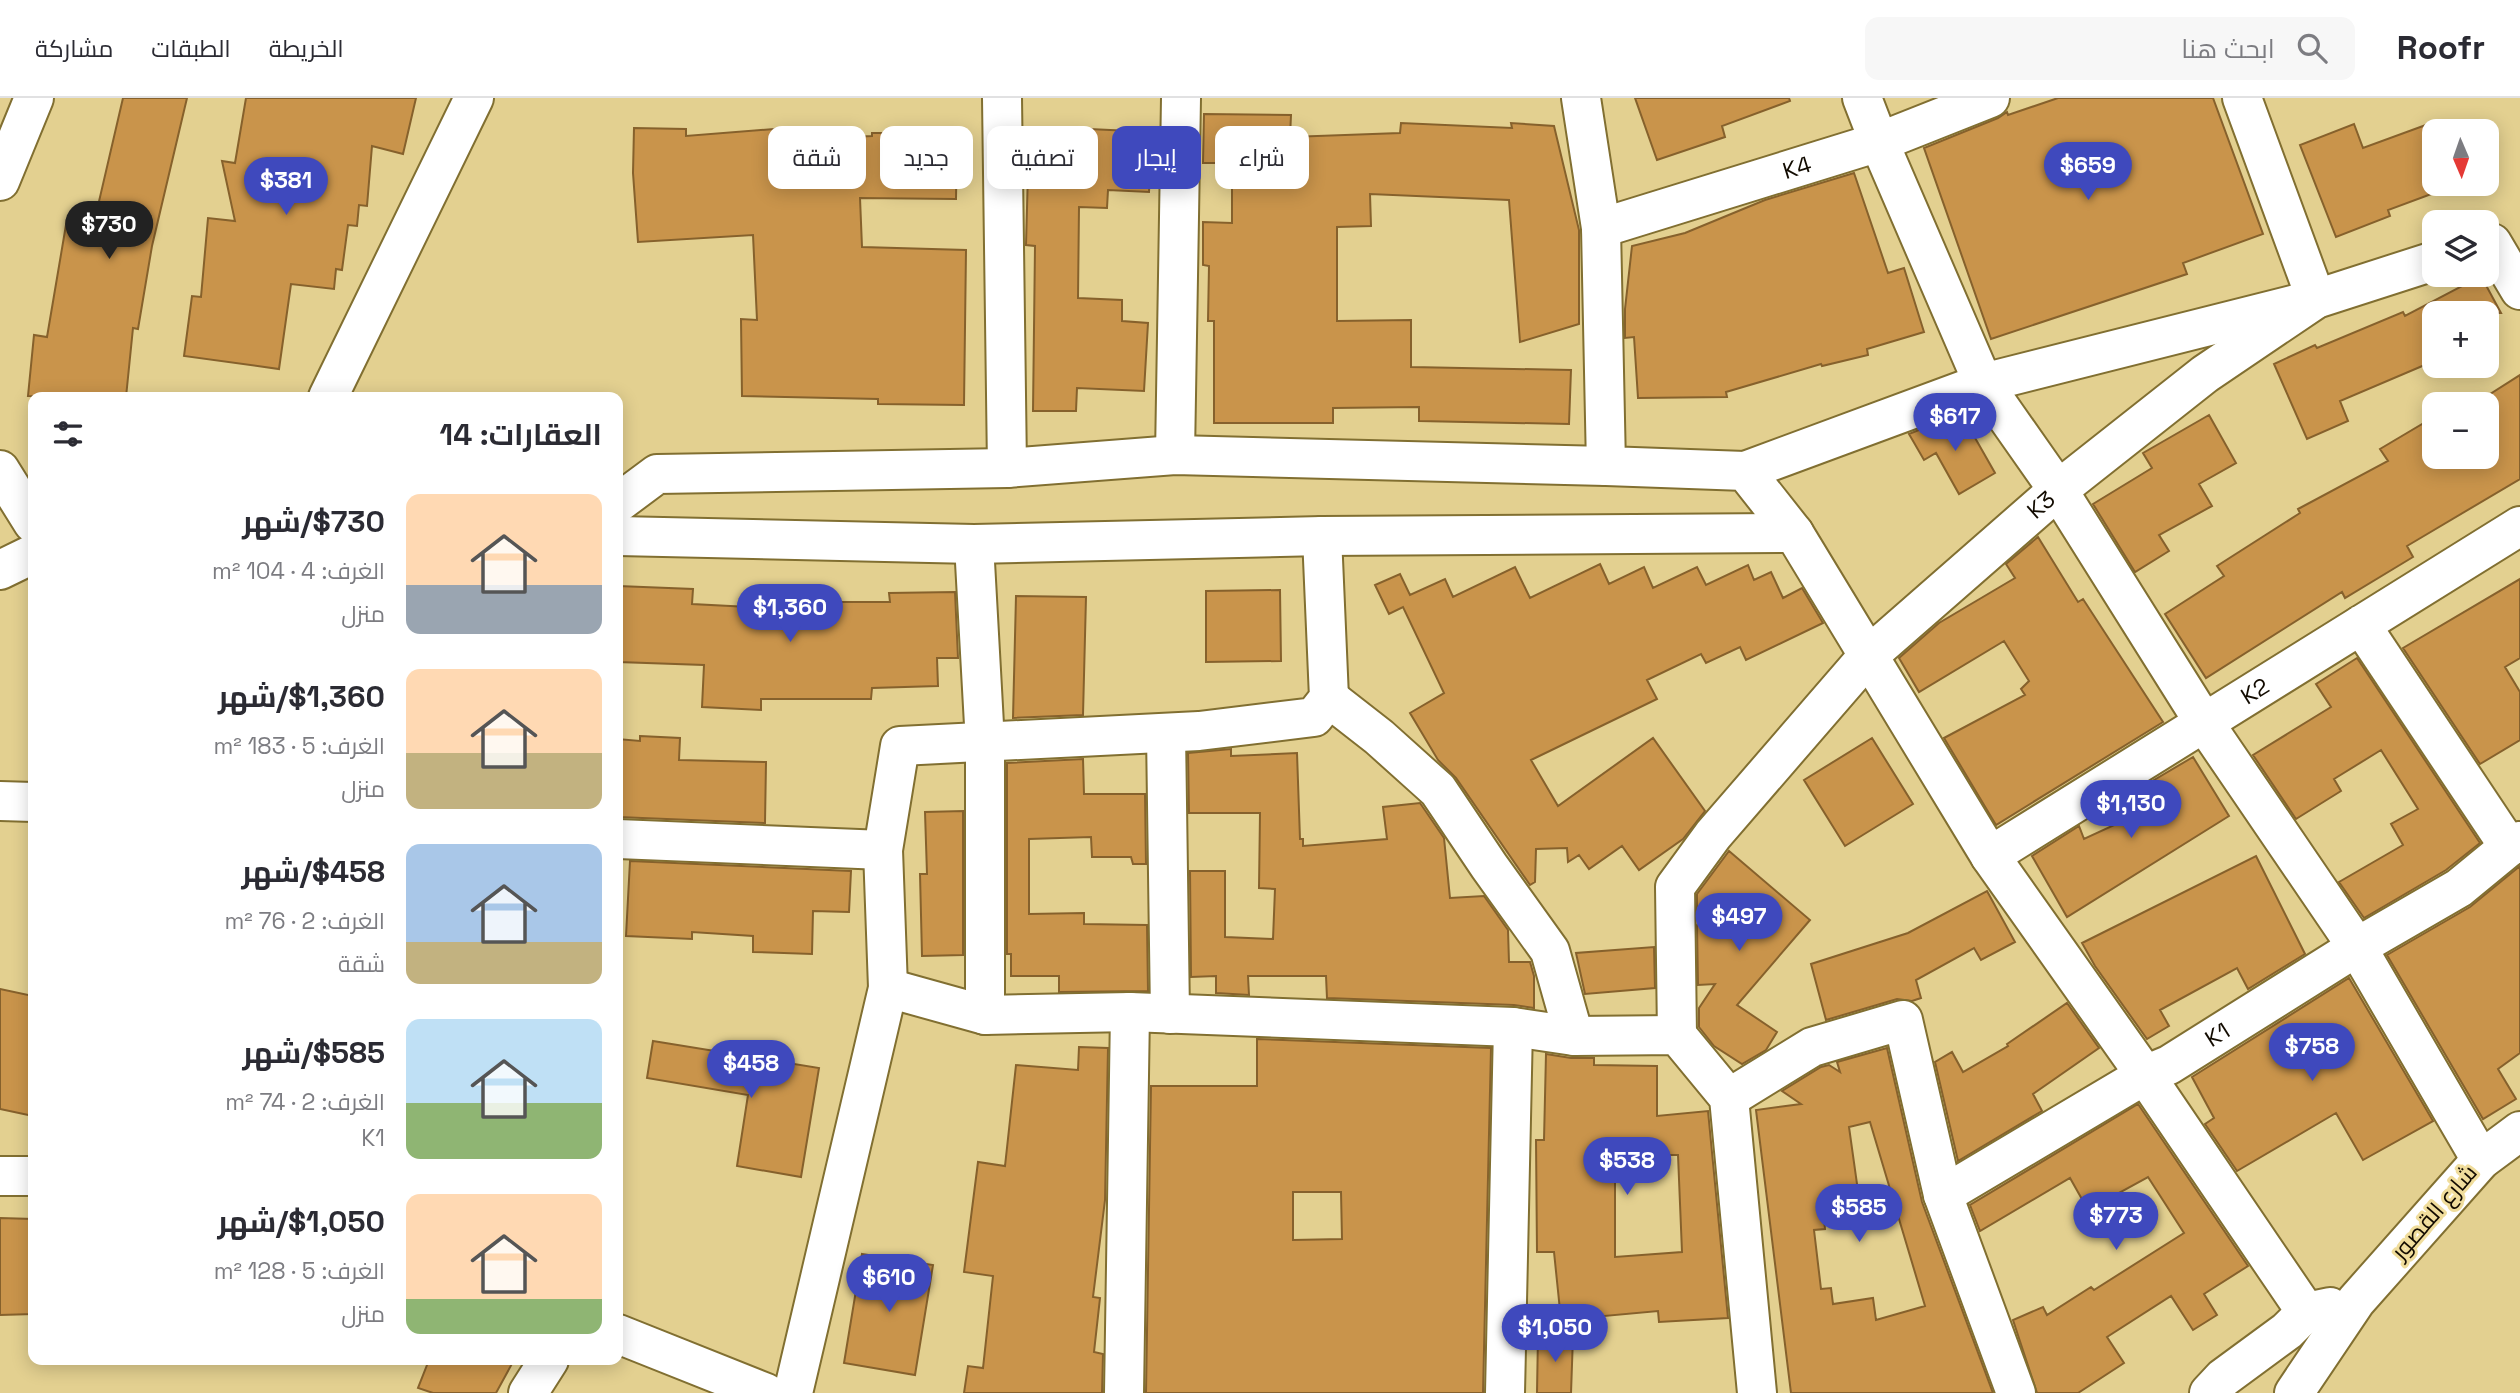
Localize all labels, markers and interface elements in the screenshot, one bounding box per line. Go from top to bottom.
search box [1865,17,2355,80]
text: Roofr [2397,27,2485,69]
icon: search [2293,29,2331,67]
text: ابحث هنا [2181,32,2275,66]
text: مشاركة [35,33,113,64]
text: الطبقات [151,33,231,64]
text: الخريطة [269,33,344,64]
north arrow [2422,119,2499,196]
map controls [2422,119,2499,469]
chip: شقة [768,126,866,189]
chip: جديد [880,126,973,189]
chip: تصفية [987,126,1098,189]
chip: إيجار [1112,126,1201,189]
chip: شراء [1215,126,1309,189]
pin: $659 [2047,142,2129,202]
street label: K4 [1779,149,1815,186]
text: $659 [2060,150,2116,180]
pin: $381 [245,158,327,217]
text: $381 [260,165,312,195]
pin: $730 [68,202,150,261]
text: $730 [81,209,137,239]
button: layers [2422,210,2499,287]
button: + [2422,301,2499,378]
button: − [2422,392,2499,469]
pin: $617 [1914,394,1996,453]
text: $617 [1929,401,1981,431]
icon: filters [49,415,87,453]
text: العقارات: 14 [440,415,602,454]
street label: K3 [2021,484,2061,525]
text: $730/شهر [242,502,385,541]
icon: home [462,522,546,606]
text: الغرف: 4 · 104 m² [212,556,385,586]
pin: $1,360 [733,584,847,644]
text: $1,360 [753,592,827,622]
text: منزل [341,599,385,629]
street label: K2 [2235,671,2275,711]
text: $1,360/شهر [218,677,385,716]
icon: home [462,697,546,781]
text: الغرف: 5 · 183 m² [214,731,385,761]
text: منزل [341,774,385,804]
pin: $1,130 [2074,780,2188,840]
text: $1,130 [2096,788,2166,818]
text: $458/شهر [241,852,385,891]
icon: home [462,872,546,956]
pin: $497 [1698,894,1780,953]
text: $497 [1711,901,1767,931]
text: الغرف: 2 · 76 m² [224,906,385,936]
text: شقة [338,949,385,979]
street label: K1 [2199,1016,2235,1054]
pin: $758 [2271,1024,2353,1083]
text: $758 [2285,1031,2339,1061]
text: $585/شهر [242,1033,385,1072]
pin: $458 [710,1040,792,1100]
icon: home [462,1047,546,1131]
text: $458 [723,1048,779,1078]
text: الغرف: 2 · 74 m² [225,1087,385,1117]
text: K1 [361,1123,385,1153]
pin: $538 [1586,1138,1668,1197]
text: $538 [1599,1145,1655,1175]
street label: شارع القصور [2383,1158,2484,1268]
pin: $585 [1818,1184,1900,1244]
text: $585 [1831,1192,1887,1222]
pin: $773 [2075,1192,2157,1252]
text: $773 [2089,1200,2143,1230]
text: $1,050/شهر [218,1202,385,1241]
icon: home [462,1222,546,1306]
pin: $610 [848,1254,930,1314]
text: الغرف: 5 · 128 m² [214,1256,385,1286]
text: $610 [862,1262,916,1292]
text: منزل [341,1299,385,1329]
pin: $1,050 [1498,1304,1612,1364]
text: $1,050 [1518,1312,1592,1342]

